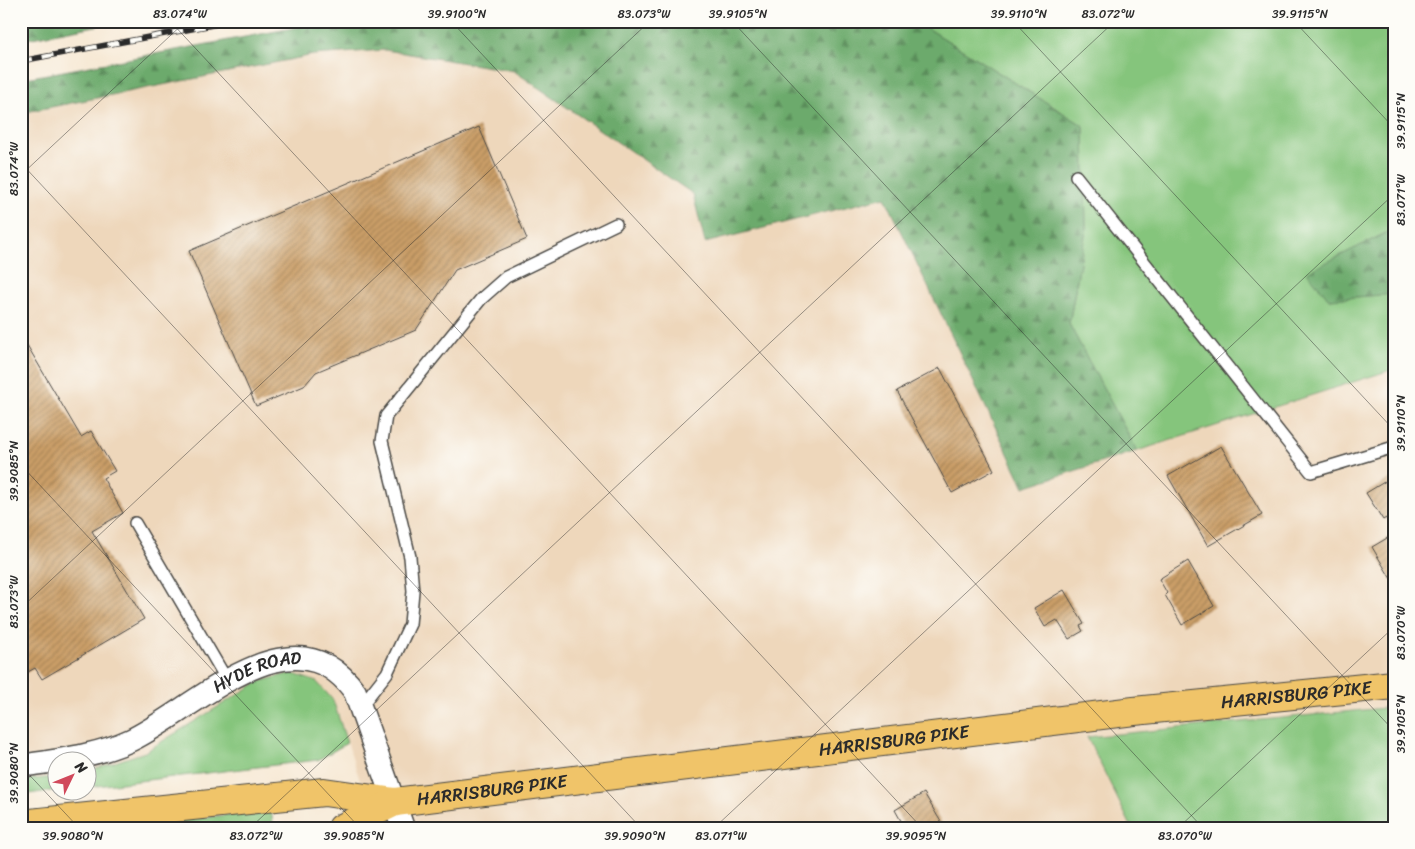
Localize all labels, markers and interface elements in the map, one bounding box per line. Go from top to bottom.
text: 83.074°W [153,3,208,25]
text: 39.9100°N [428,3,487,25]
text: 83.073°W [618,3,671,25]
text: 39.9105°N [709,3,768,25]
text: 39.9110°N [991,3,1048,25]
text: 83.072°W [1081,3,1135,25]
text: 39.9115°N [1272,3,1329,25]
text: 39.9115°N [1390,92,1412,149]
text: 83.074°W [3,141,25,196]
text: 83.071°W [1390,174,1412,226]
text: 39.9110°N [1390,394,1412,451]
text: 39.9085°N [3,440,25,501]
text: 83.073°W [3,575,25,628]
text: 83.070°W [1390,605,1412,660]
street label: HYDE ROAD [206,642,301,702]
street label: HARRISBURG PIKE [1219,671,1374,718]
text: 39.9105°N [1390,694,1412,753]
street label: HARRISBURG PIKE [817,715,972,766]
text: 39.9080°N [3,742,25,803]
north arrow [48,752,98,802]
text: N [68,755,94,780]
street label: HARRISBURG PIKE [415,765,570,815]
text: 39.9080°N [43,825,104,847]
text: 83.072°W [229,825,283,847]
text: 39.9085°N [324,825,385,847]
text: 39.9090°N [605,825,666,847]
text: 83.071°W [695,825,747,847]
text: 39.9095°N [886,825,947,847]
text: 83.070°W [1158,825,1213,847]

